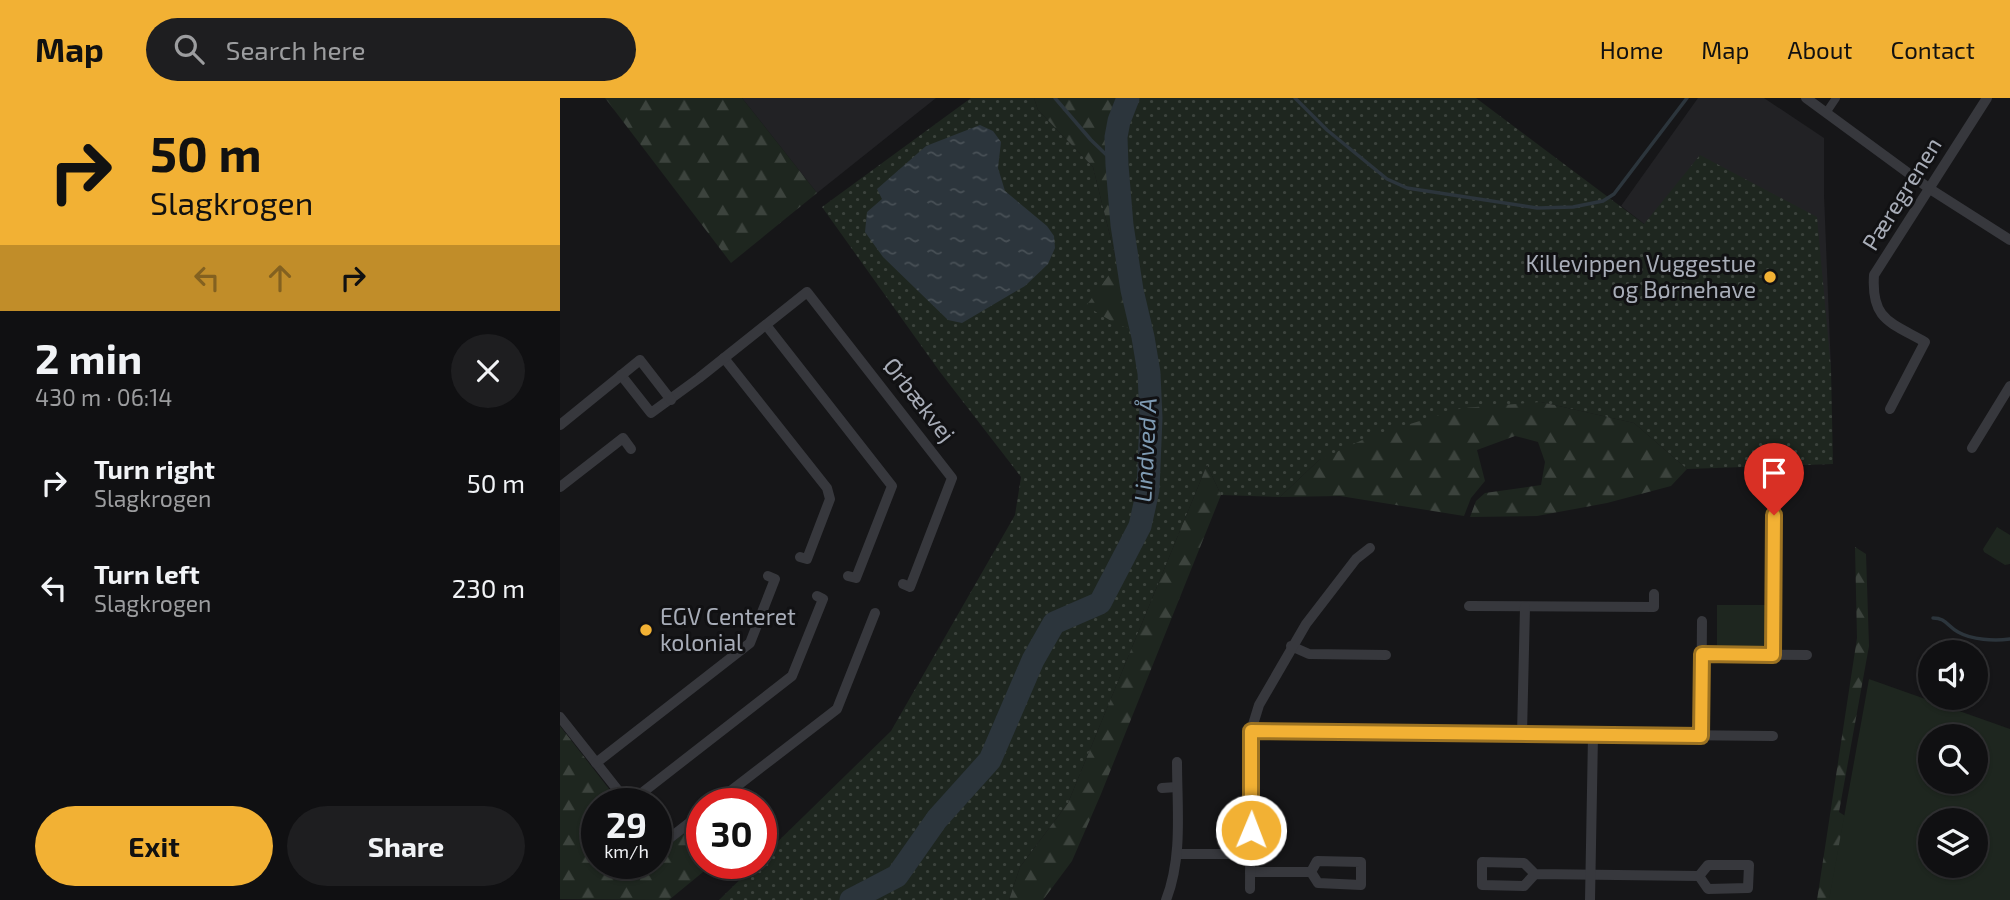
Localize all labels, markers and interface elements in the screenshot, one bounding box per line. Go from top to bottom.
search box [146,18,636,81]
text: Map [35,29,104,69]
icon: search [170,30,208,68]
text: Search here [226,34,365,65]
text: Home [1600,35,1663,64]
text: Map [1701,35,1749,64]
text: About [1787,35,1853,64]
text: Contact [1891,35,1975,64]
text: 50 m [150,123,262,182]
icon: right [35,126,126,217]
street label: Pæregrenen [1855,132,1947,255]
text: Slagkrogen [150,183,313,221]
place label: Killevippen Vuggestue og Børnehave [1526,249,1756,303]
icon: left [188,259,226,297]
icon: ahead [261,259,299,297]
icon: right [334,259,372,297]
marker: Killevippen Vuggestue og Børnehave [1762,269,1778,285]
text: 2 min [35,332,142,382]
button: close [451,334,525,408]
street label: Ørbækvej [878,352,961,447]
text: 430 m · 06:14 [35,383,173,411]
water label: Lindved Å [1127,397,1162,503]
pin [1744,443,1804,515]
text: Turn right [94,453,215,484]
icon: arrive [1755,454,1793,492]
icon: right [35,464,73,502]
text: 50 m [467,467,525,498]
text: Slagkrogen [94,484,211,512]
text: Turn left [94,558,200,589]
icon: left [35,569,73,607]
text: 230 m [452,572,525,603]
text: Slagkrogen [94,589,211,617]
place label: EGV Centeret kolonial [660,602,796,656]
marker: EGV Centeret kolonial [638,622,654,638]
map controls [1918,640,1988,878]
button: sound [1918,640,1988,710]
button: search [1918,724,1988,794]
speed limit sign: 30 [686,788,777,879]
position arrow [1214,793,1288,867]
text: 29 [606,803,647,845]
button: Exit [35,806,273,886]
button: Share [287,806,525,886]
button: layers [1918,808,1988,878]
text: km/h [604,840,649,862]

